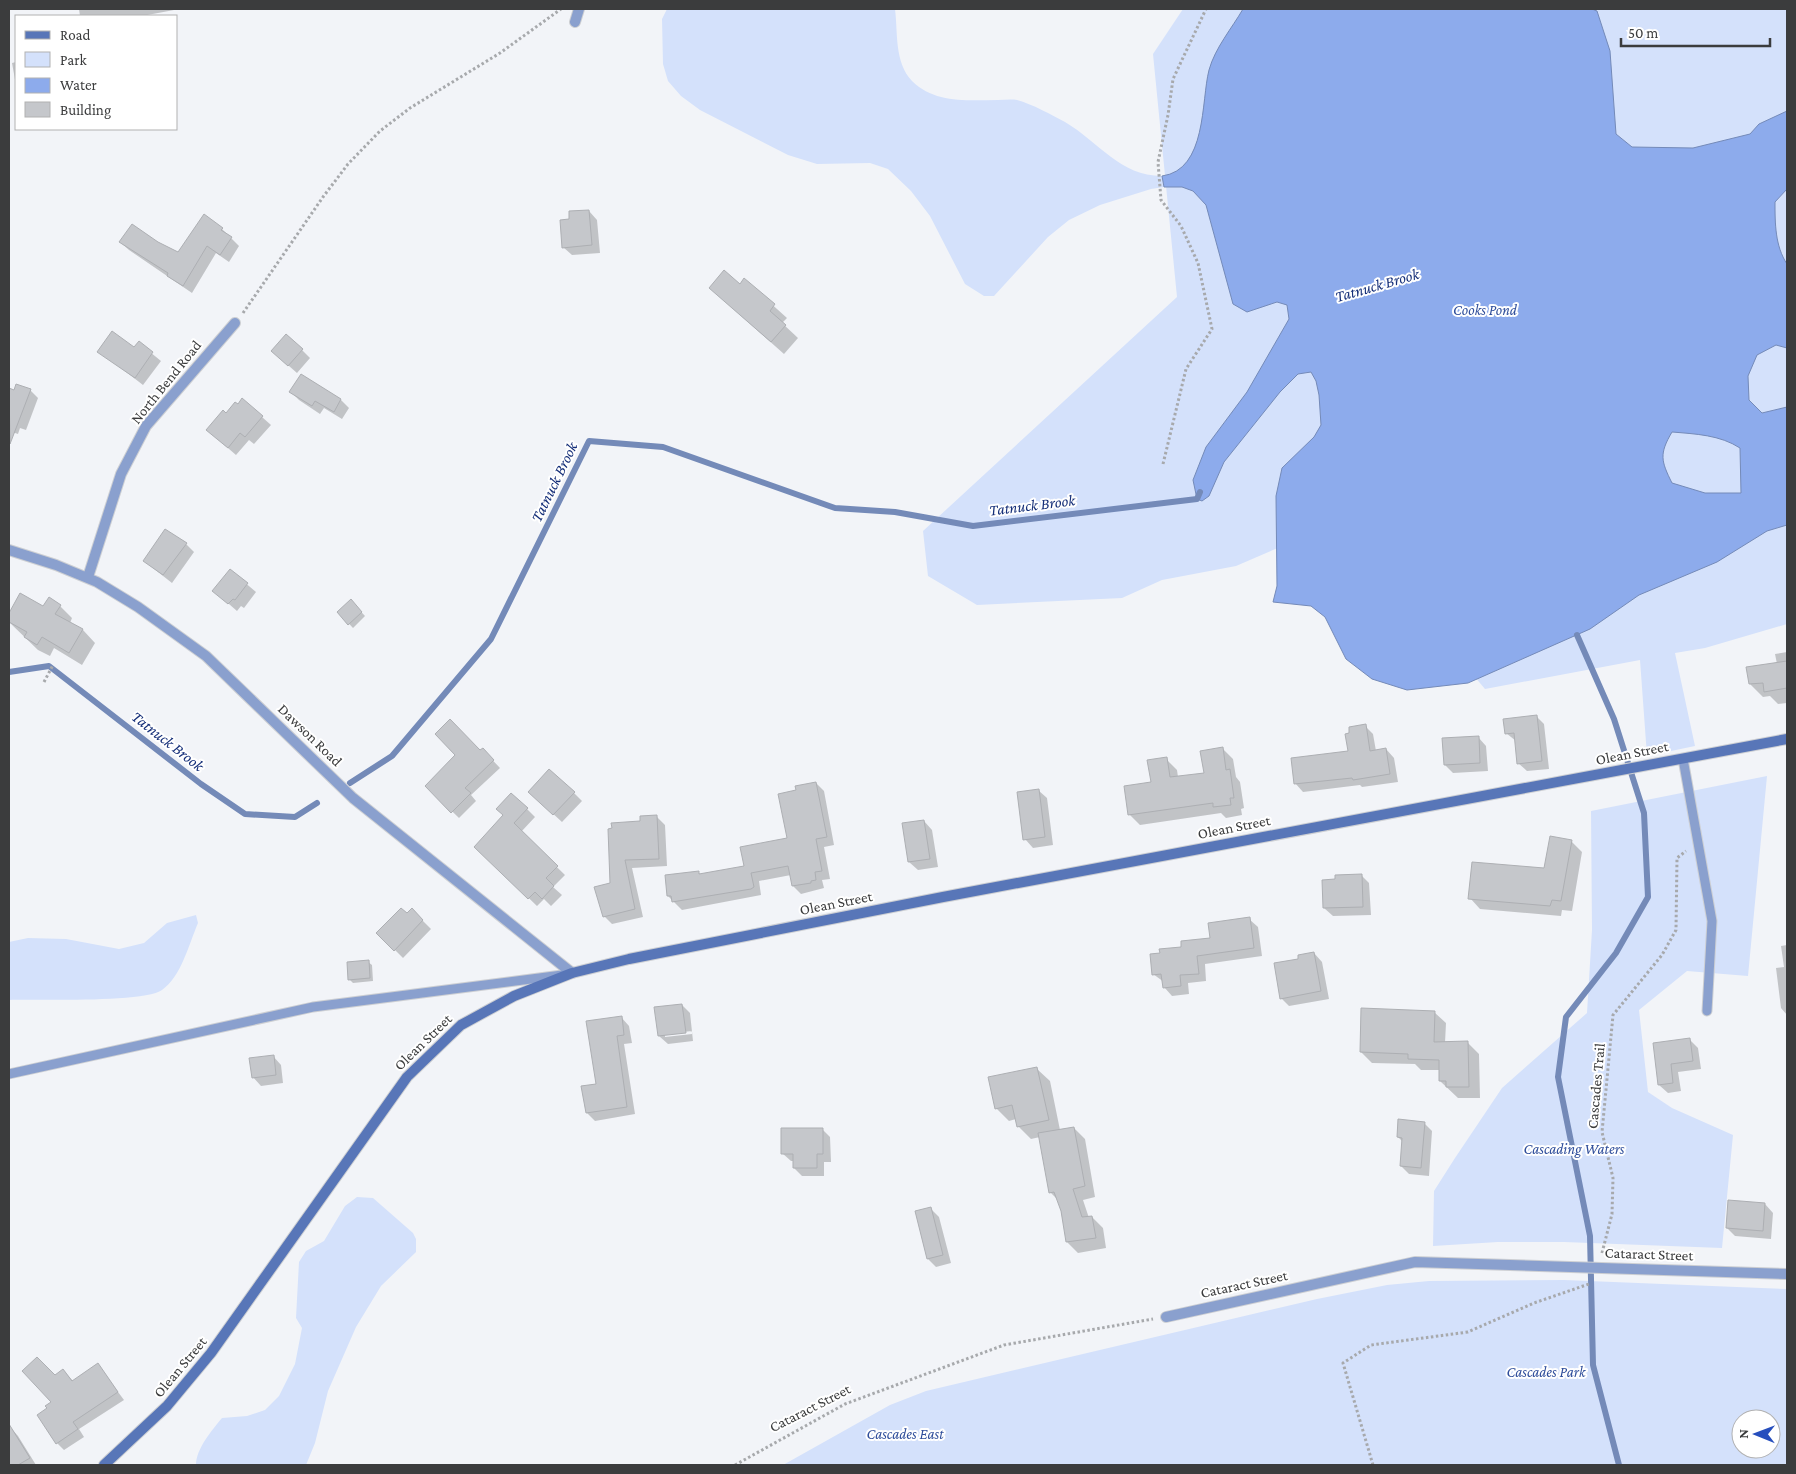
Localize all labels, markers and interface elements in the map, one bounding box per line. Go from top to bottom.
legend [15,15,178,130]
scale bar [1621,15,1770,47]
text: 50 m [1628,25,1658,41]
text: Road [60,27,91,43]
text: Park [60,52,87,68]
text: Water [60,77,97,93]
text: Building [60,102,111,119]
water label: Tatnuck Brook [1333,265,1422,305]
park label: Cooks Pond [1453,302,1518,318]
street label: North Bend Road [128,337,204,427]
water label: Tatnuck Brook [527,438,581,525]
water label: Tatnuck Brook [988,491,1077,519]
street label: Dawson Road [275,701,345,769]
water label: Tatnuck Brook [129,708,208,775]
street label: Olean Street [1594,738,1671,768]
street label: Olean Street [1196,812,1273,842]
street label: Olean Street [798,888,875,918]
street label: Olean Street [391,1010,456,1073]
street label: Cascades Trail [1584,1042,1608,1130]
park label: Cascading Waters [1523,1141,1625,1158]
street label: Cataract Street [1604,1244,1695,1264]
street label: Cataract Street [1199,1267,1290,1301]
street label: Olean Street [150,1333,210,1400]
park label: Cascades Park [1507,1364,1587,1380]
street label: Cataract Street [767,1380,854,1435]
north arrow [1731,1409,1781,1459]
park label: Cascades East [866,1426,944,1442]
text: N [1735,1428,1751,1439]

